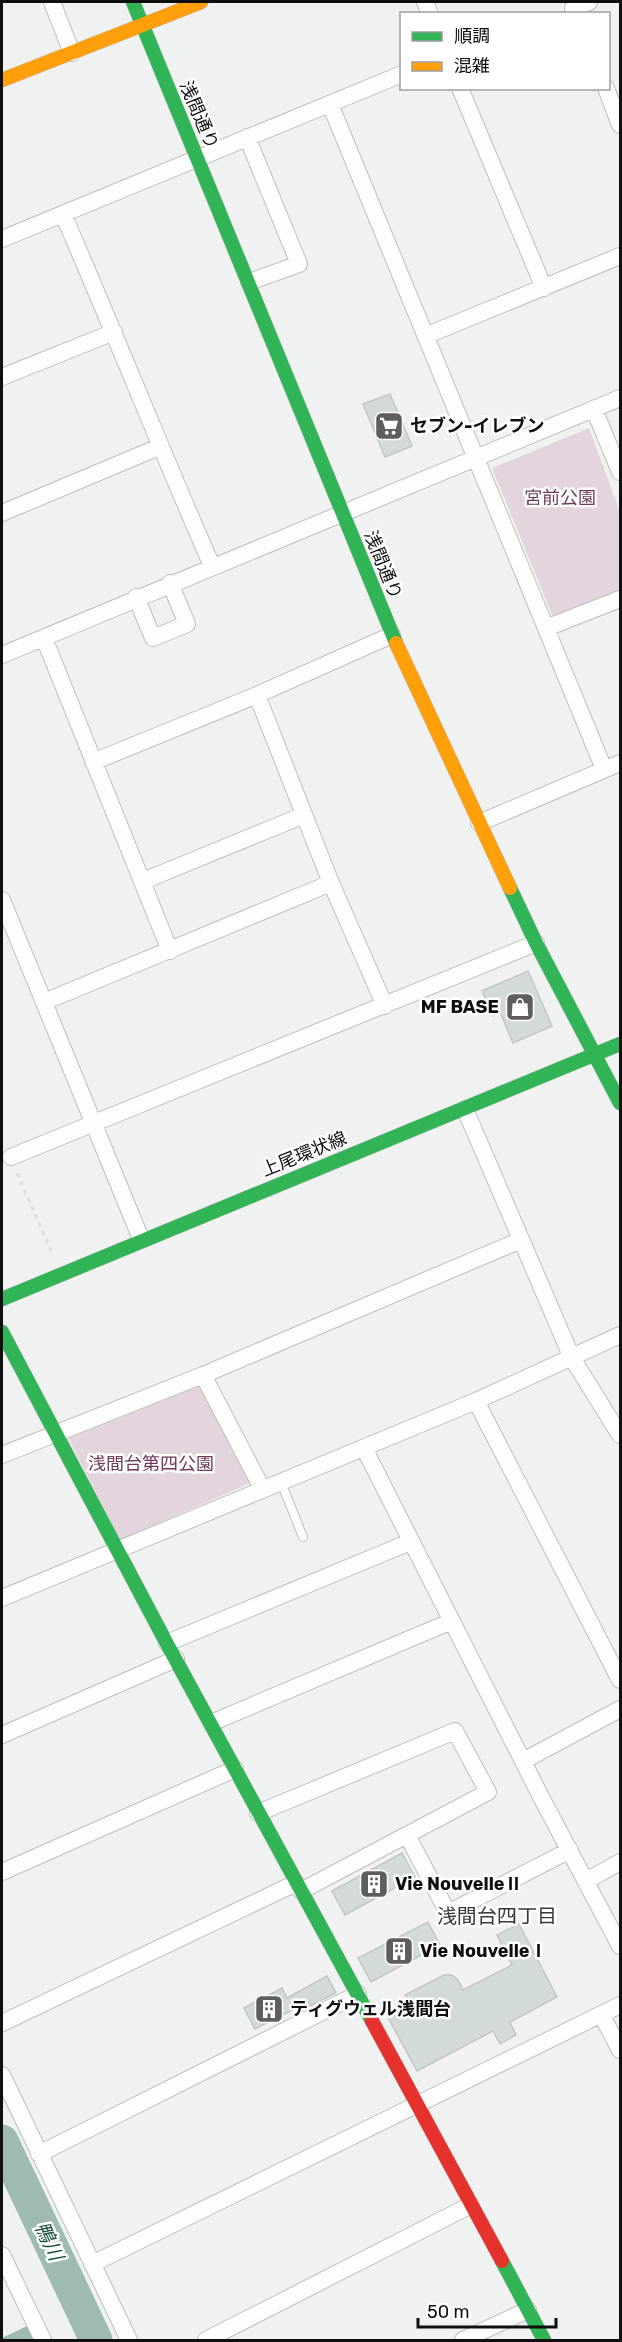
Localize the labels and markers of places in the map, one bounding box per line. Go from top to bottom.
supermarket icon: セブン-イレブン [373,410,405,442]
place label: セブン-イレブン [410,415,545,437]
shop icon: MF BASE [504,991,536,1023]
place label: MF BASE [421,996,499,1018]
building icon: Vie NouvelleⅡ [358,1868,390,1900]
place label: Vie NouvelleⅡ [395,1873,522,1895]
building icon: Vie NouvelleⅠ [383,1935,415,1967]
place label: Vie NouvelleⅠ [420,1940,547,1962]
building icon: ティグウェル浅間台 [253,1993,285,2025]
place label: ティグウェル浅間台 [290,1998,451,2020]

